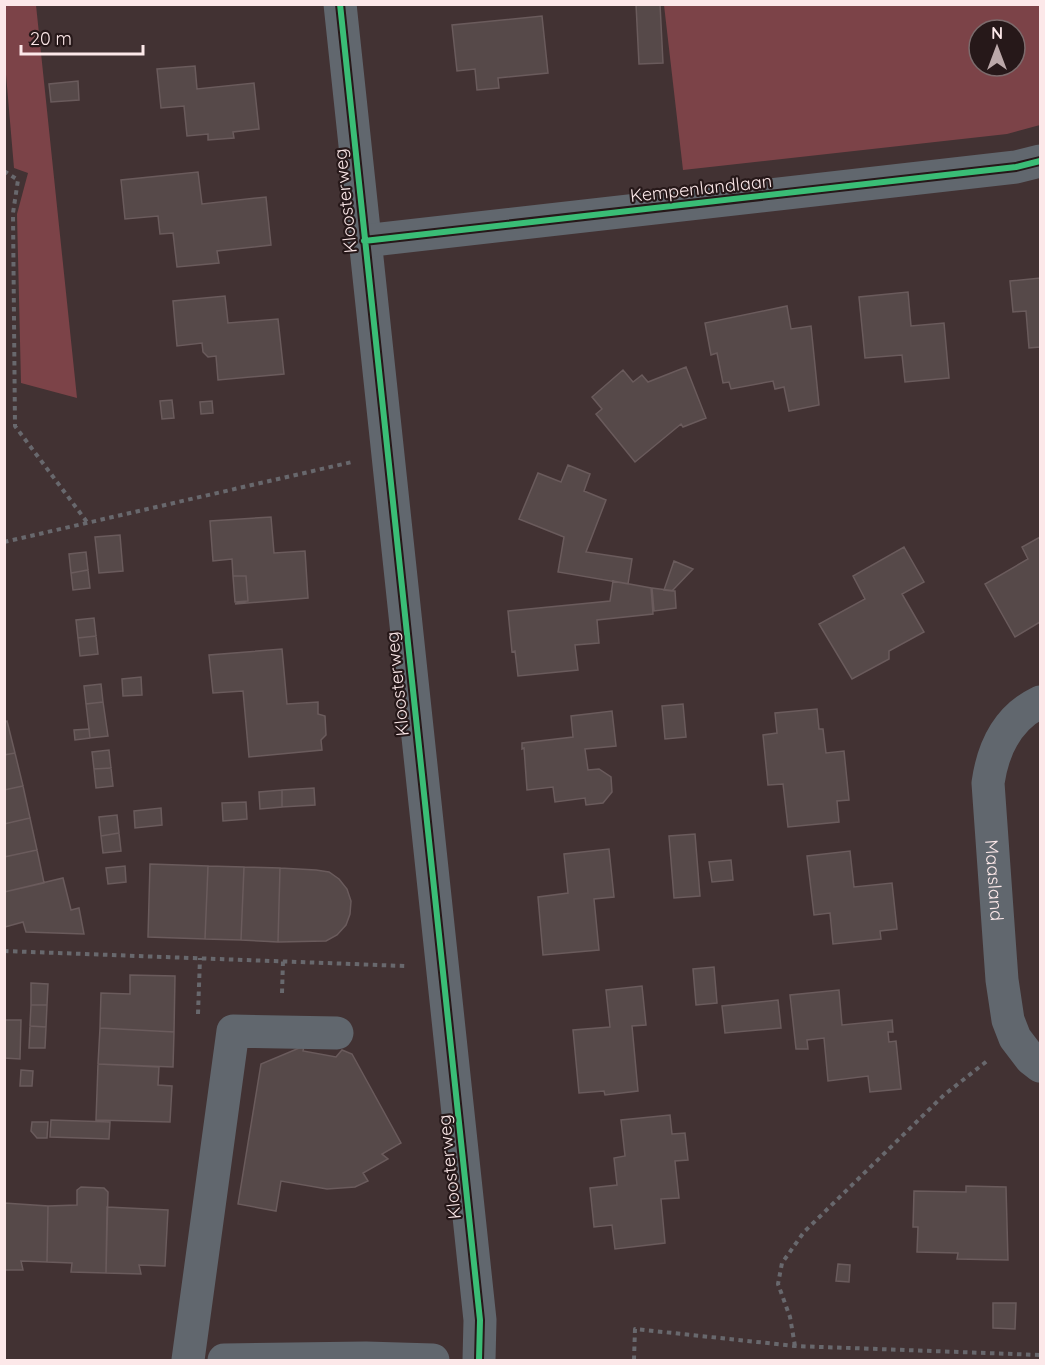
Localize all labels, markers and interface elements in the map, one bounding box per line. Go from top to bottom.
scale bar [21,18,142,56]
north arrow [967,18,1027,78]
text: N [991,23,1003,43]
text: 20 m [30,27,72,50]
street label: Kloosterweg [328,148,362,254]
street label: Kempenlandlaan [629,169,773,207]
street label: Kloosterweg [380,631,414,737]
street label: Maasland [981,839,1009,922]
street label: Kloosterweg [432,1114,466,1220]

